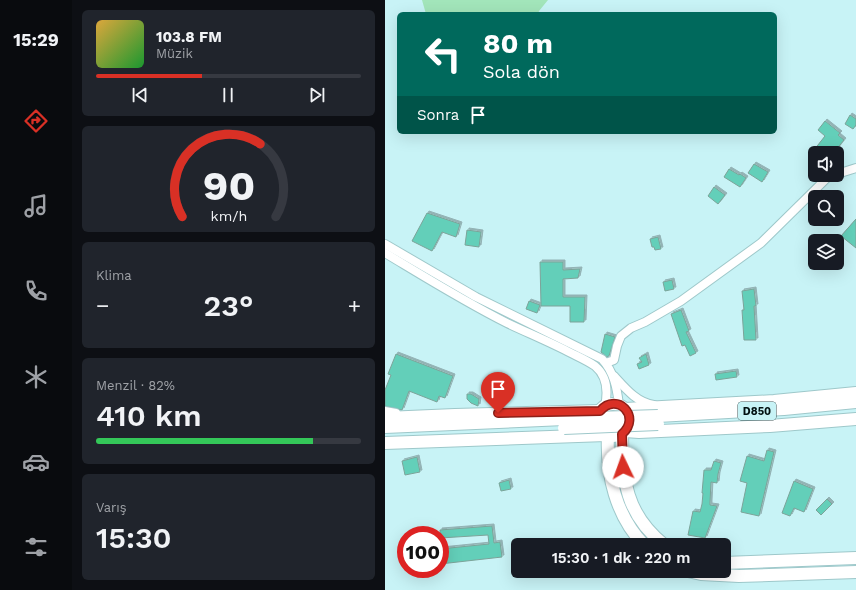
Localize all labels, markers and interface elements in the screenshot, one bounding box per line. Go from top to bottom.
text: 80 m [483,27,553,60]
text: 103.8 FM [156,28,222,46]
icon: left [417,28,469,80]
text: 15:29 [13,29,59,50]
text: Müzik [156,46,193,61]
text: Sola dön [483,61,560,82]
icon: previous [129,84,151,106]
icon: pause [217,84,239,106]
icon: next [306,84,328,106]
icon: arrive [467,104,489,126]
text: Sonra [417,106,459,124]
icon: directions [22,107,50,135]
map controls [808,146,844,270]
button: sound [808,146,844,182]
text: 90 [202,161,255,210]
button: search [808,190,844,226]
icon: music [22,192,50,220]
text: km/h [210,208,247,224]
button: layers [808,234,844,270]
text: Klima [96,268,132,283]
icon: phone [22,277,50,305]
text: 23° [204,288,253,323]
text: − [96,293,109,318]
text: + [348,293,361,318]
icon: climate [22,363,50,391]
pin [481,372,515,413]
text: Menzil · 82% [96,378,175,393]
icon: arrive [487,378,509,400]
text: 410 km [96,398,202,433]
road number: D850 [738,402,776,420]
position arrow [602,446,644,488]
icon: car [22,448,50,476]
text: Varış [96,500,127,515]
text: 15:30 [96,520,172,555]
speed limit sign: 100 [397,526,449,578]
icon: filters [22,533,50,561]
text: 15:30 · 1 dk · 220 m [552,549,690,567]

